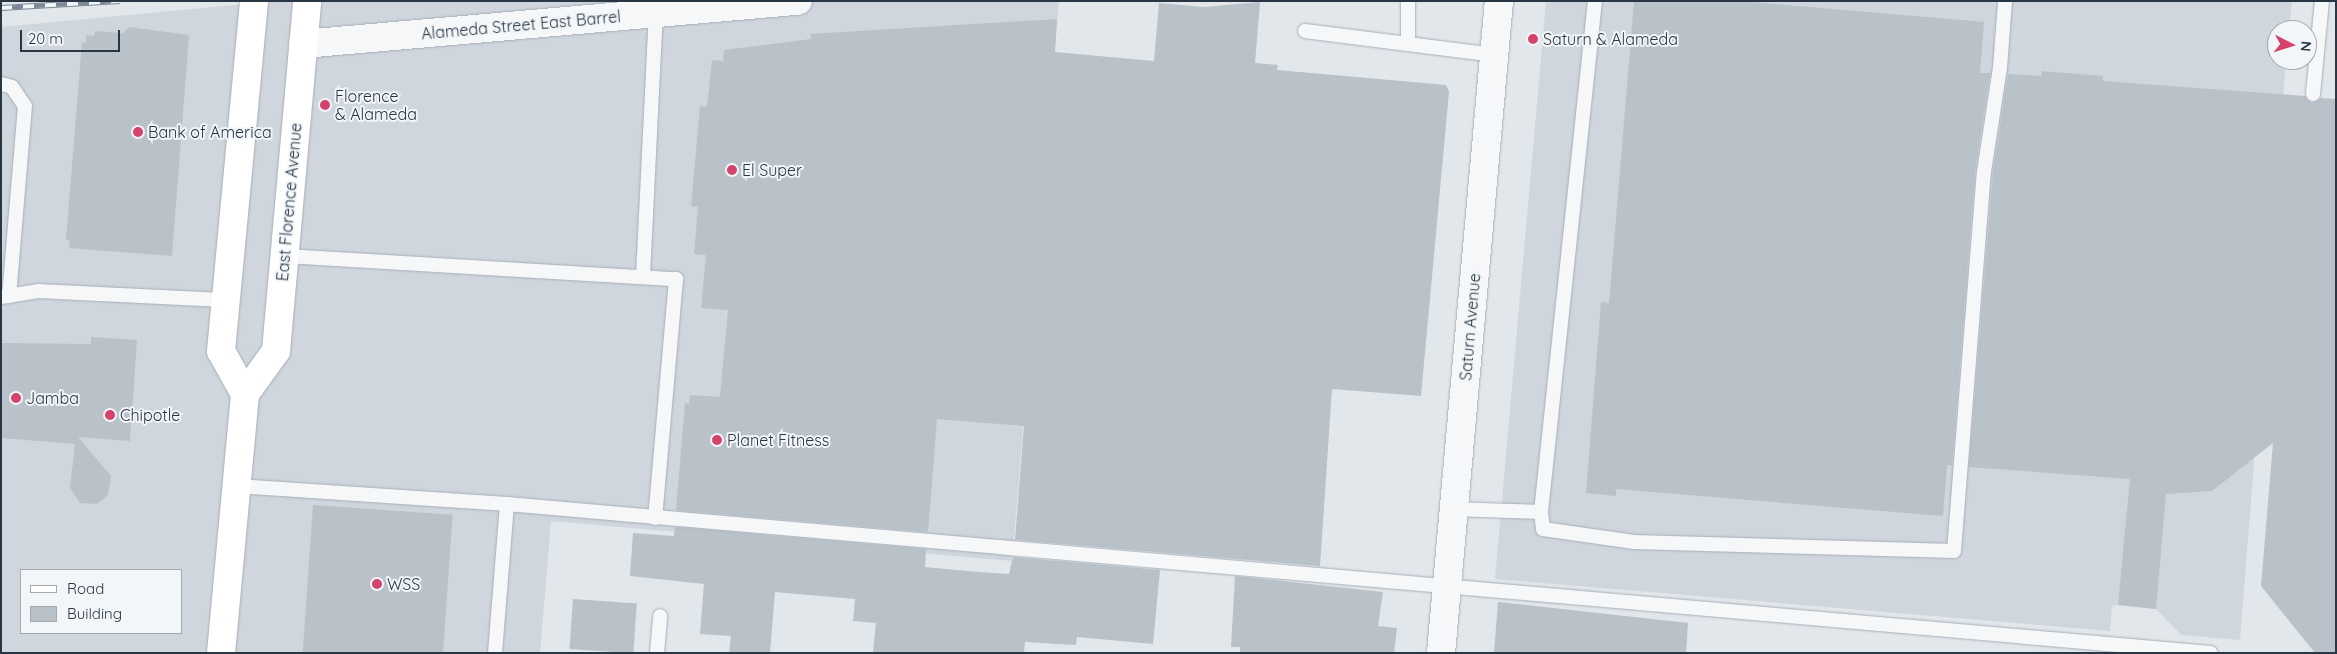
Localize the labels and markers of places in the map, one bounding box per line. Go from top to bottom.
place label: Saturn & Alameda [1543,29,1678,49]
marker: Saturn & Alameda [1527,33,1539,45]
place label: Florence & Alameda [335,86,417,124]
marker: Florence & Alameda [319,99,331,111]
place label: Bank of America [148,122,272,142]
marker: Bank of America [132,126,144,138]
place label: El Super [742,160,802,180]
marker: El Super [726,164,738,176]
place label: Jamba [26,388,79,408]
marker: Jamba [10,392,22,404]
place label: Chipotle [120,405,180,425]
marker: Chipotle [104,409,116,421]
place label: Planet Fitness [727,430,829,450]
marker: Planet Fitness [711,434,723,446]
place label: WSS [387,574,420,594]
marker: WSS [371,578,383,590]

